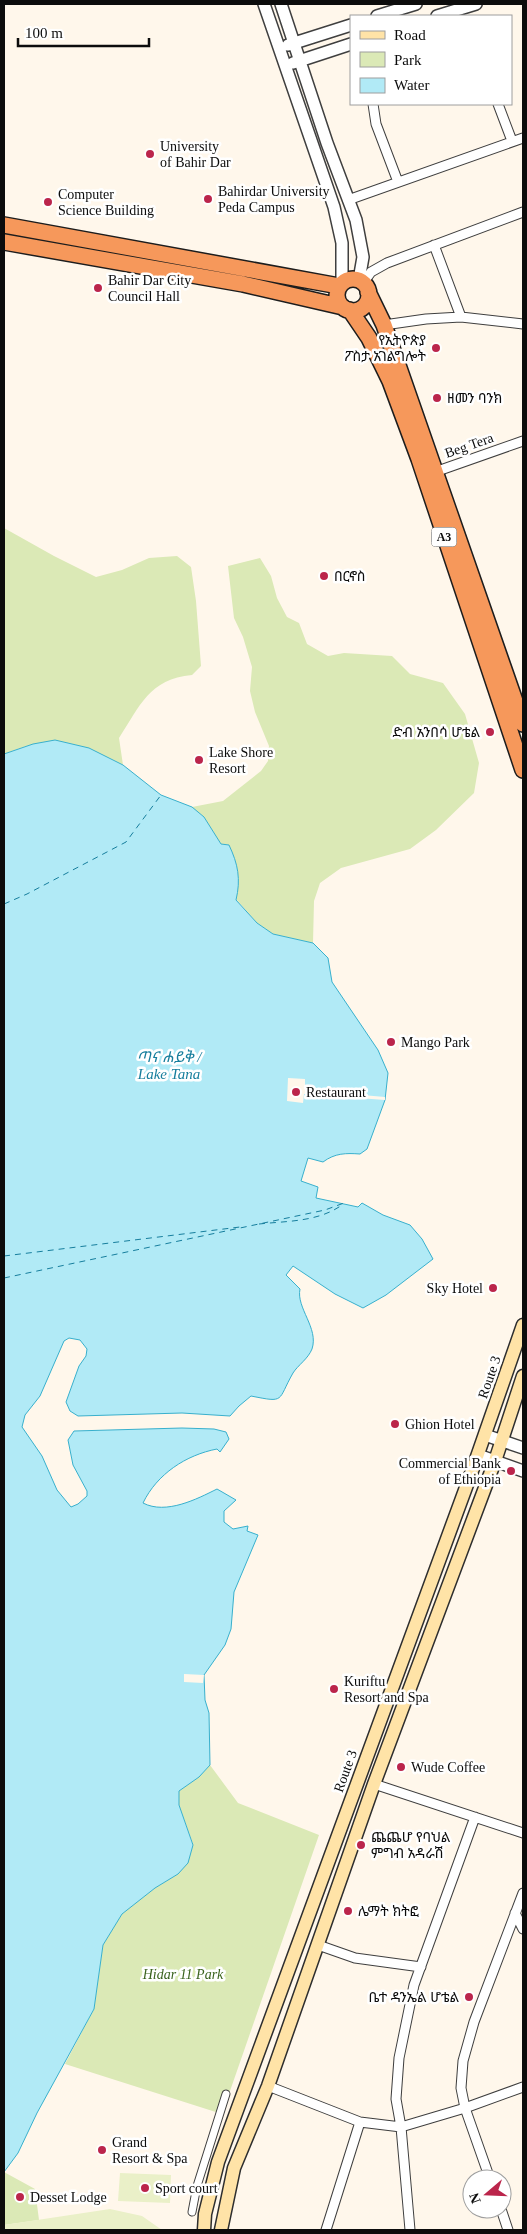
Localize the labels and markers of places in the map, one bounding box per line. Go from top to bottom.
place label: University of Bahir Dar [160,139,231,170]
marker: University of Bahir Dar [144,148,156,160]
place label: Bahirdar University Peda Campus [218,184,330,215]
place label: Computer Science Building [58,187,154,218]
marker: Bahirdar University Peda Campus [202,193,214,205]
marker: Computer Science Building [42,196,54,208]
place label: Bahir Dar City Council Hall [108,273,191,304]
marker: Bahir Dar City Council Hall [92,282,104,294]
place label: የኢትዮጵያ ፖስታ አገልግሎት [344,333,427,364]
marker: የኢትዮጵያ ፖስታ አገልግሎት [430,342,442,354]
place label: ዘመን ባንክ [447,391,502,406]
marker: ዘመን ባንክ [431,392,443,404]
place label: በርኖስ [334,569,365,584]
marker: በርኖስ [318,570,330,582]
place label: ድብ አንበሳ ሆቴል [393,725,481,740]
marker: ድብ አንበሳ ሆቴል [484,726,496,738]
place label: Lake Shore Resort [209,745,273,776]
marker: Lake Shore Resort [193,754,205,766]
place label: Mango Park [401,1035,470,1050]
marker: Mango Park [385,1036,397,1048]
place label: Restaurant [306,1085,366,1100]
marker: Restaurant [290,1086,302,1098]
place label: Sky Hotel [427,1281,483,1296]
marker: Sky Hotel [487,1282,499,1294]
place label: Ghion Hotel [405,1417,475,1432]
marker: Ghion Hotel [389,1418,401,1430]
place label: Commercial Bank of Ethiopia [399,1456,502,1487]
marker: Commercial Bank of Ethiopia [505,1465,517,1477]
place label: Kuriftu Resort and Spa [344,1674,430,1705]
marker: Kuriftu Resort and Spa [328,1683,340,1695]
place label: Wude Coffee [411,1760,485,1775]
marker: Wude Coffee [395,1761,407,1773]
place label: ጨጨሆ የባህል ምግብ አዳራሽ [371,1830,451,1861]
marker: ጨጨሆ የባህል ምግብ አዳራሽ [355,1839,367,1851]
place label: ሌማት ክትፎ [358,1904,419,1919]
marker: ሌማት ክትፎ [342,1905,354,1917]
place label: ቤተ ዳንኤል ሆቴል [369,1990,460,2005]
marker: ቤተ ዳንኤል ሆቴል [463,1991,475,2003]
place label: Grand Resort & Spa [112,2135,188,2166]
marker: Grand Resort & Spa [96,2144,108,2156]
place label: Sport court [155,2181,218,2196]
marker: Sport court [139,2182,151,2194]
place label: Desset Lodge [30,2190,107,2205]
marker: Desset Lodge [14,2191,26,2203]

